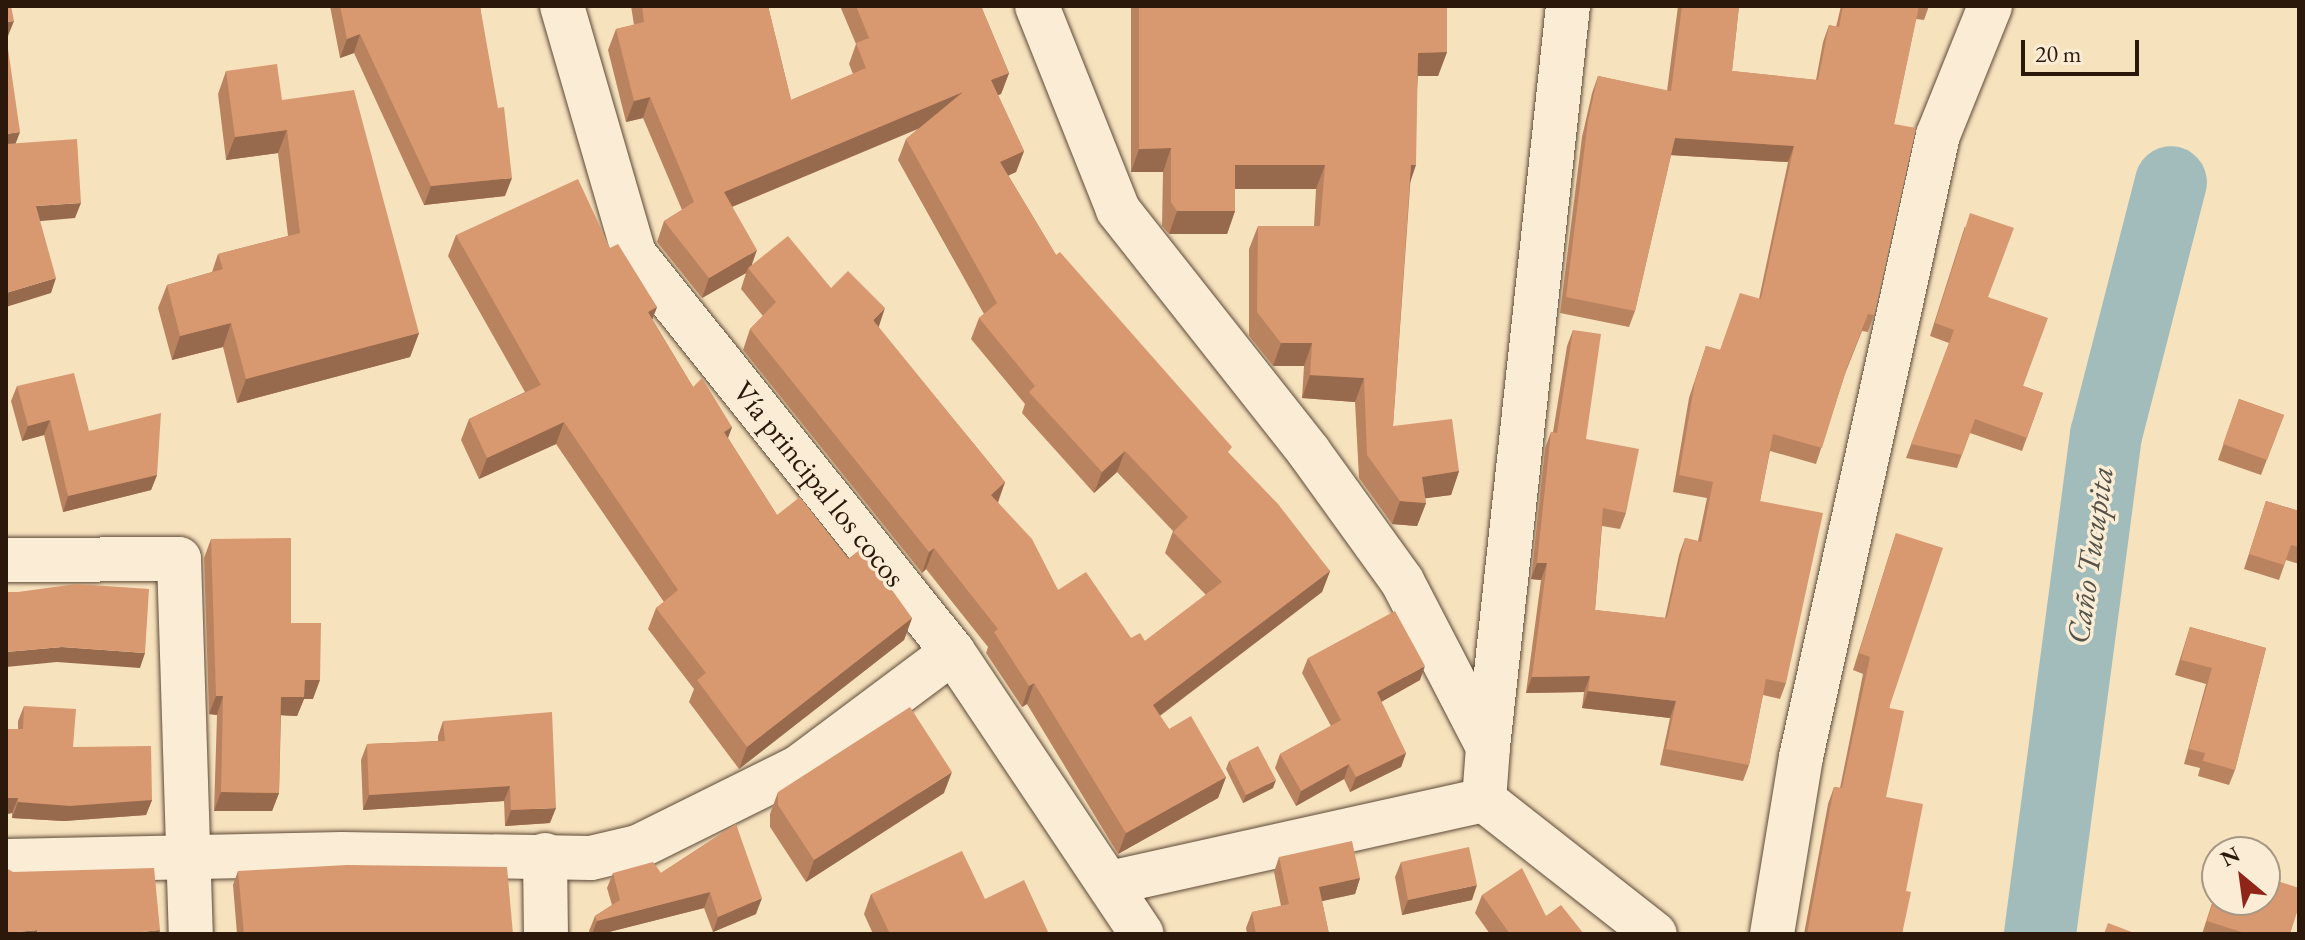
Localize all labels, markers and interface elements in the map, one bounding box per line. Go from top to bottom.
scale bar [2025,24,2143,74]
text: 20 m [2035,38,2082,69]
street label: Vía principal los cocos [725,374,913,594]
water label: Caño Tucupita [2059,464,2121,646]
north arrow [2201,836,2281,916]
text: N [2215,839,2245,873]

